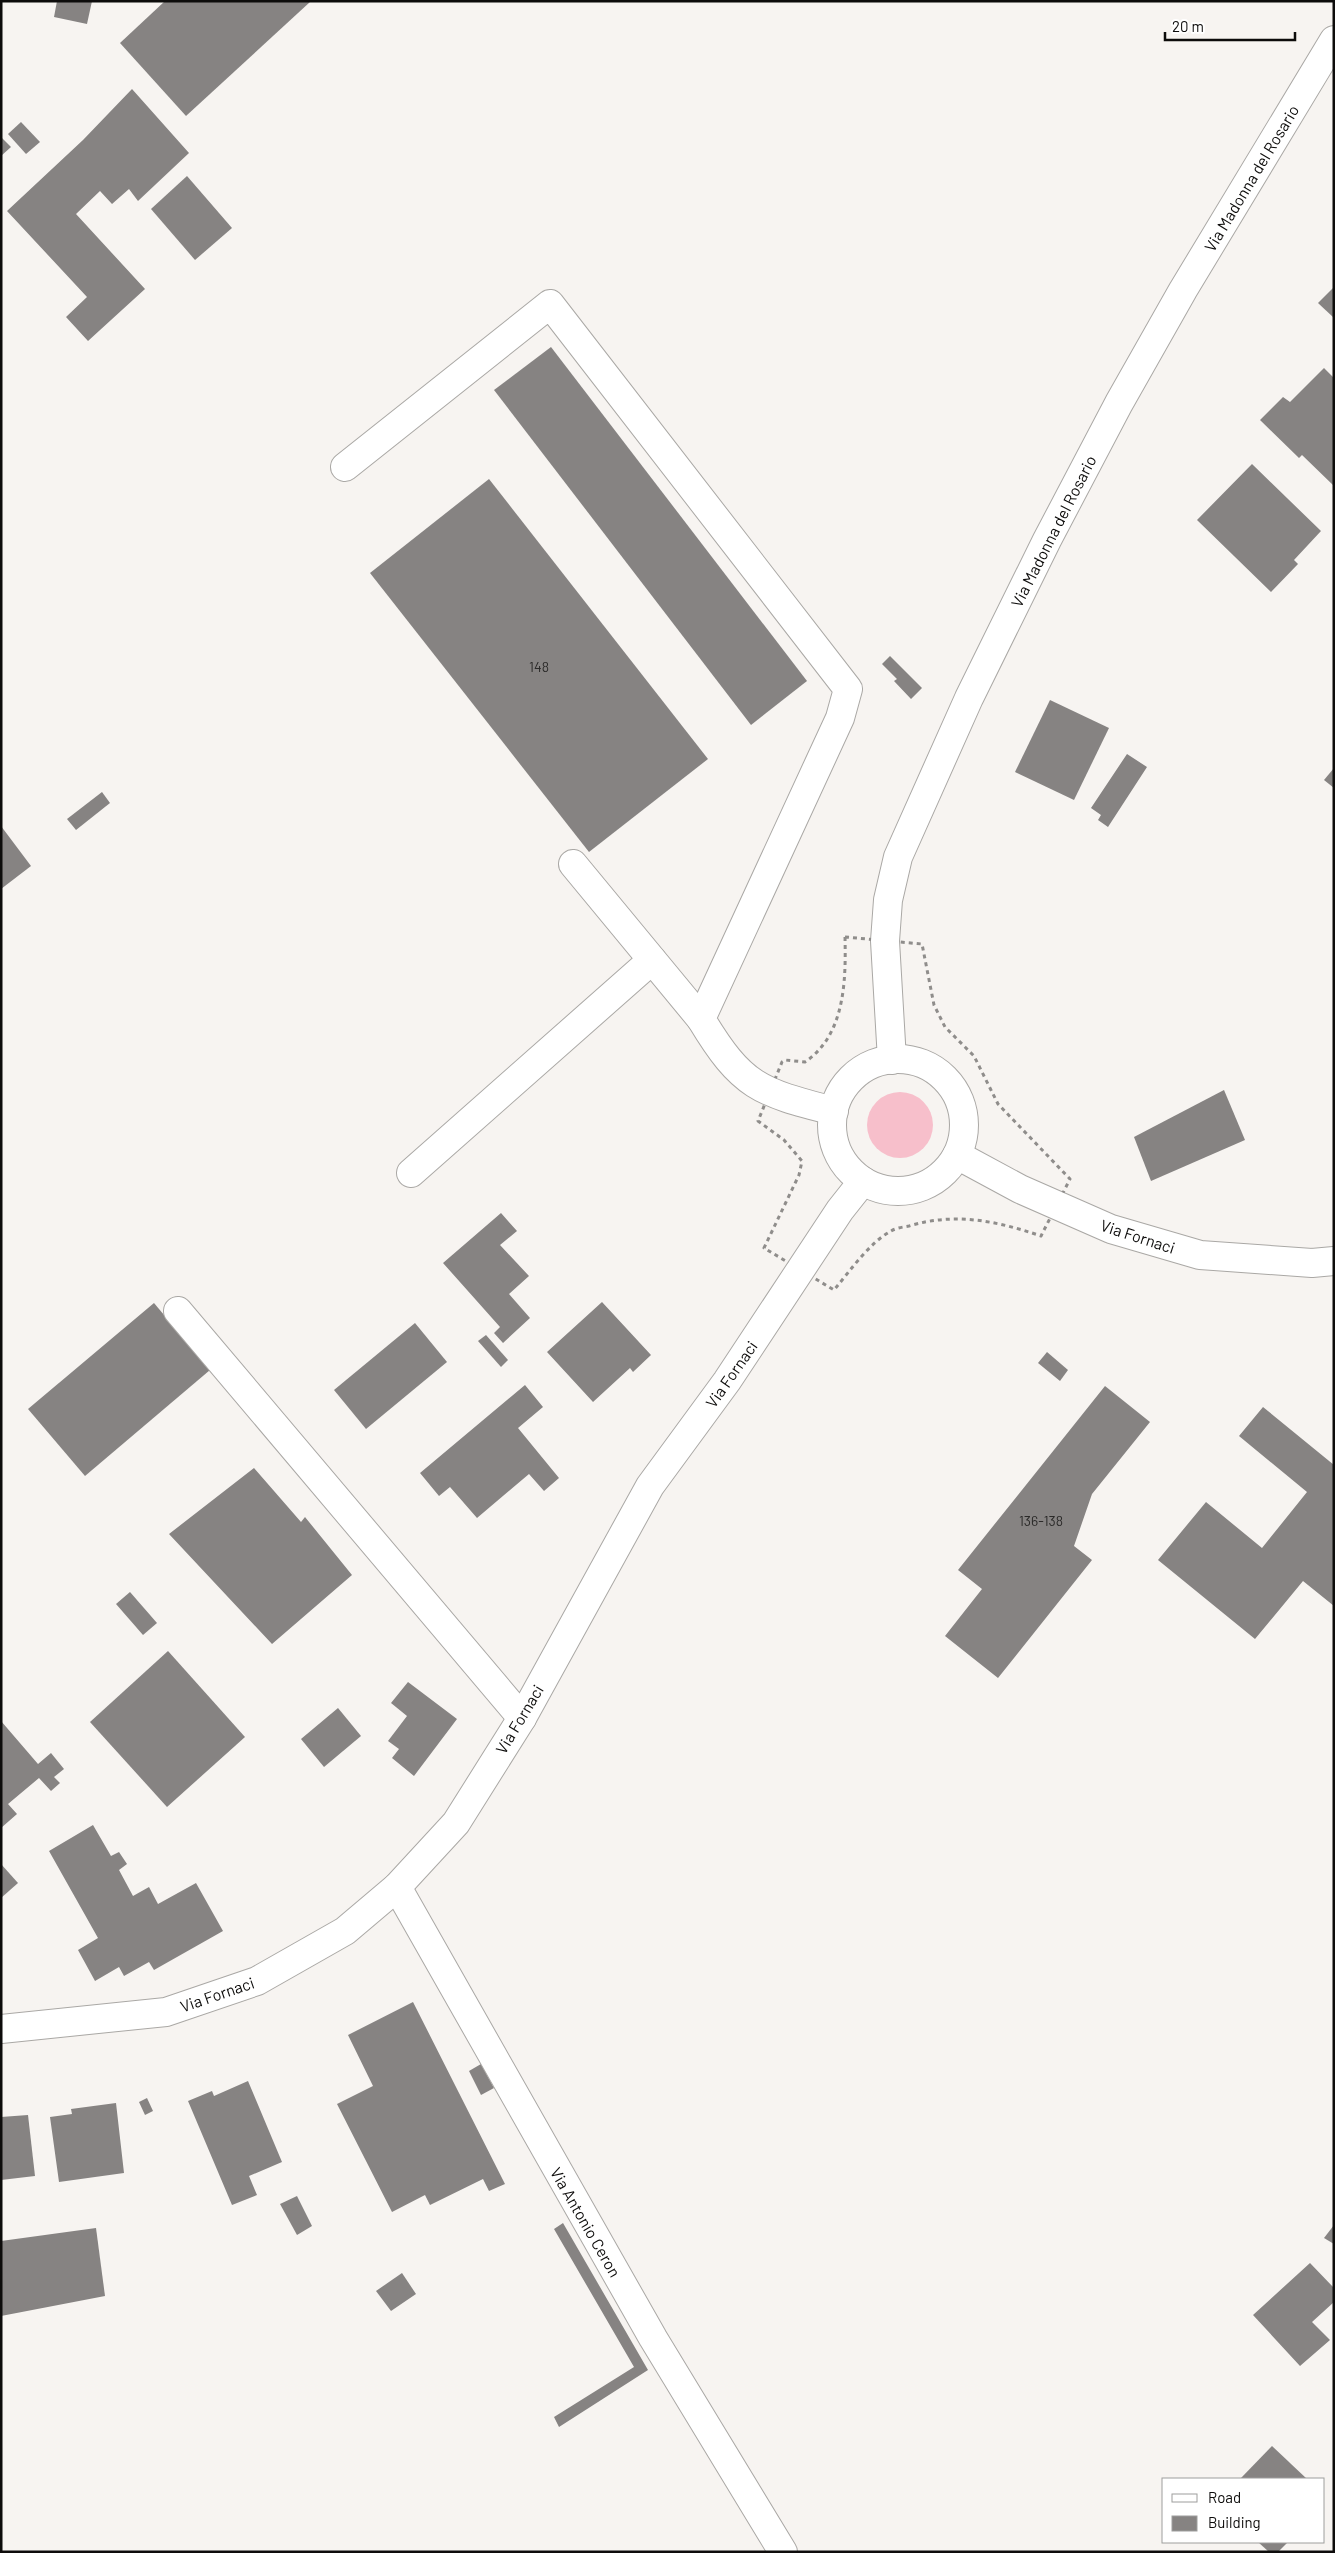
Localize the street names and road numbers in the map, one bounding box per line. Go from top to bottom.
street label: Via Madonna del Rosario [1200,101,1302,255]
street label: Via Madonna del Rosario [1006,452,1100,610]
street label: Via Fornaci [1098,1215,1178,1257]
street label: Via Fornaci [701,1337,761,1411]
street label: Via Fornaci [491,1681,547,1757]
street label: Via Fornaci [177,1972,257,2016]
street label: Via Antonio Ceron [547,2164,625,2280]

